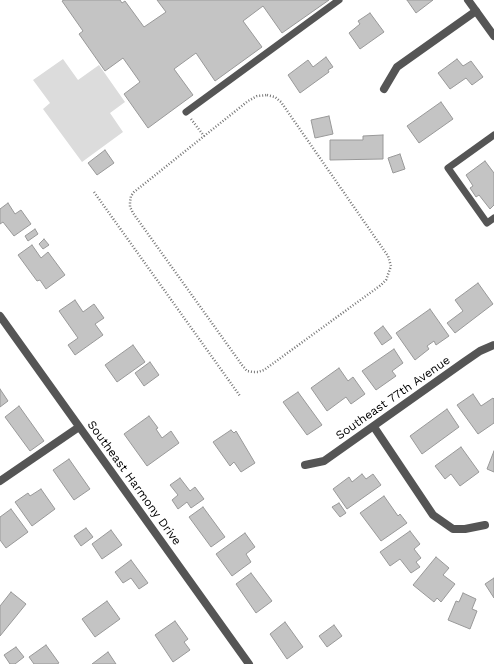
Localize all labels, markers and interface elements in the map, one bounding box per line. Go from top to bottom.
street label: Southeast 77th Avenue [333,353,453,443]
street label: Southeast Harmony Drive [84,418,184,548]

